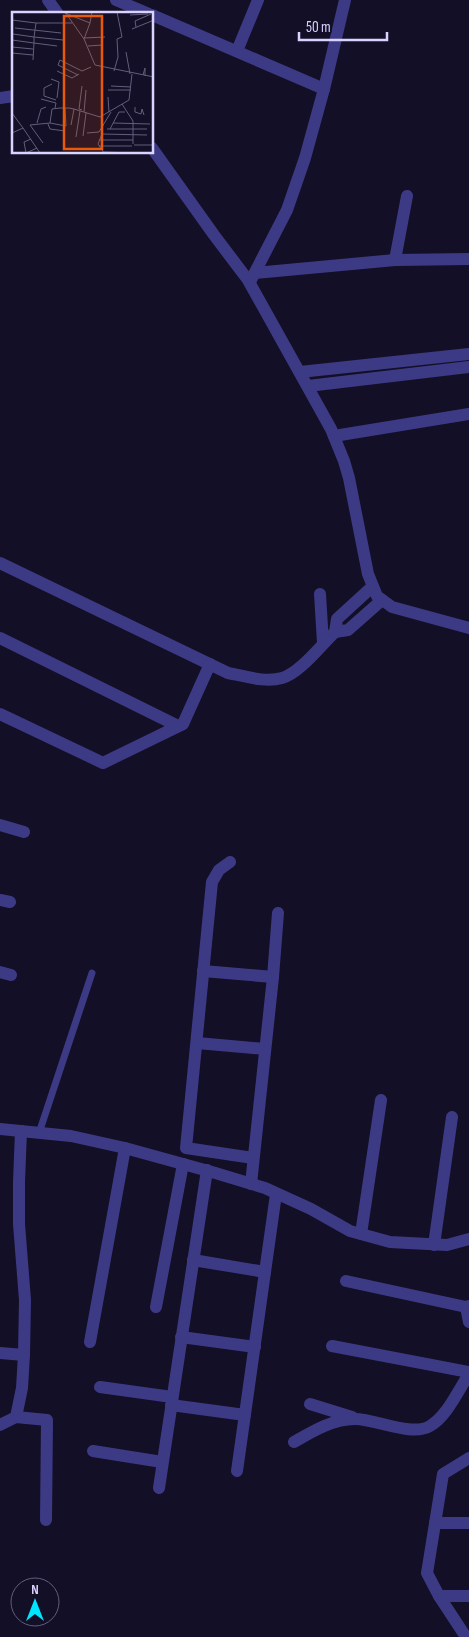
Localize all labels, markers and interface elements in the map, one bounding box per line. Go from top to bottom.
scale bar [299,10,386,42]
inset map [12,12,154,154]
text: 50 m [306,18,331,37]
north arrow [10,1577,60,1627]
text: N [31,1581,39,1598]

